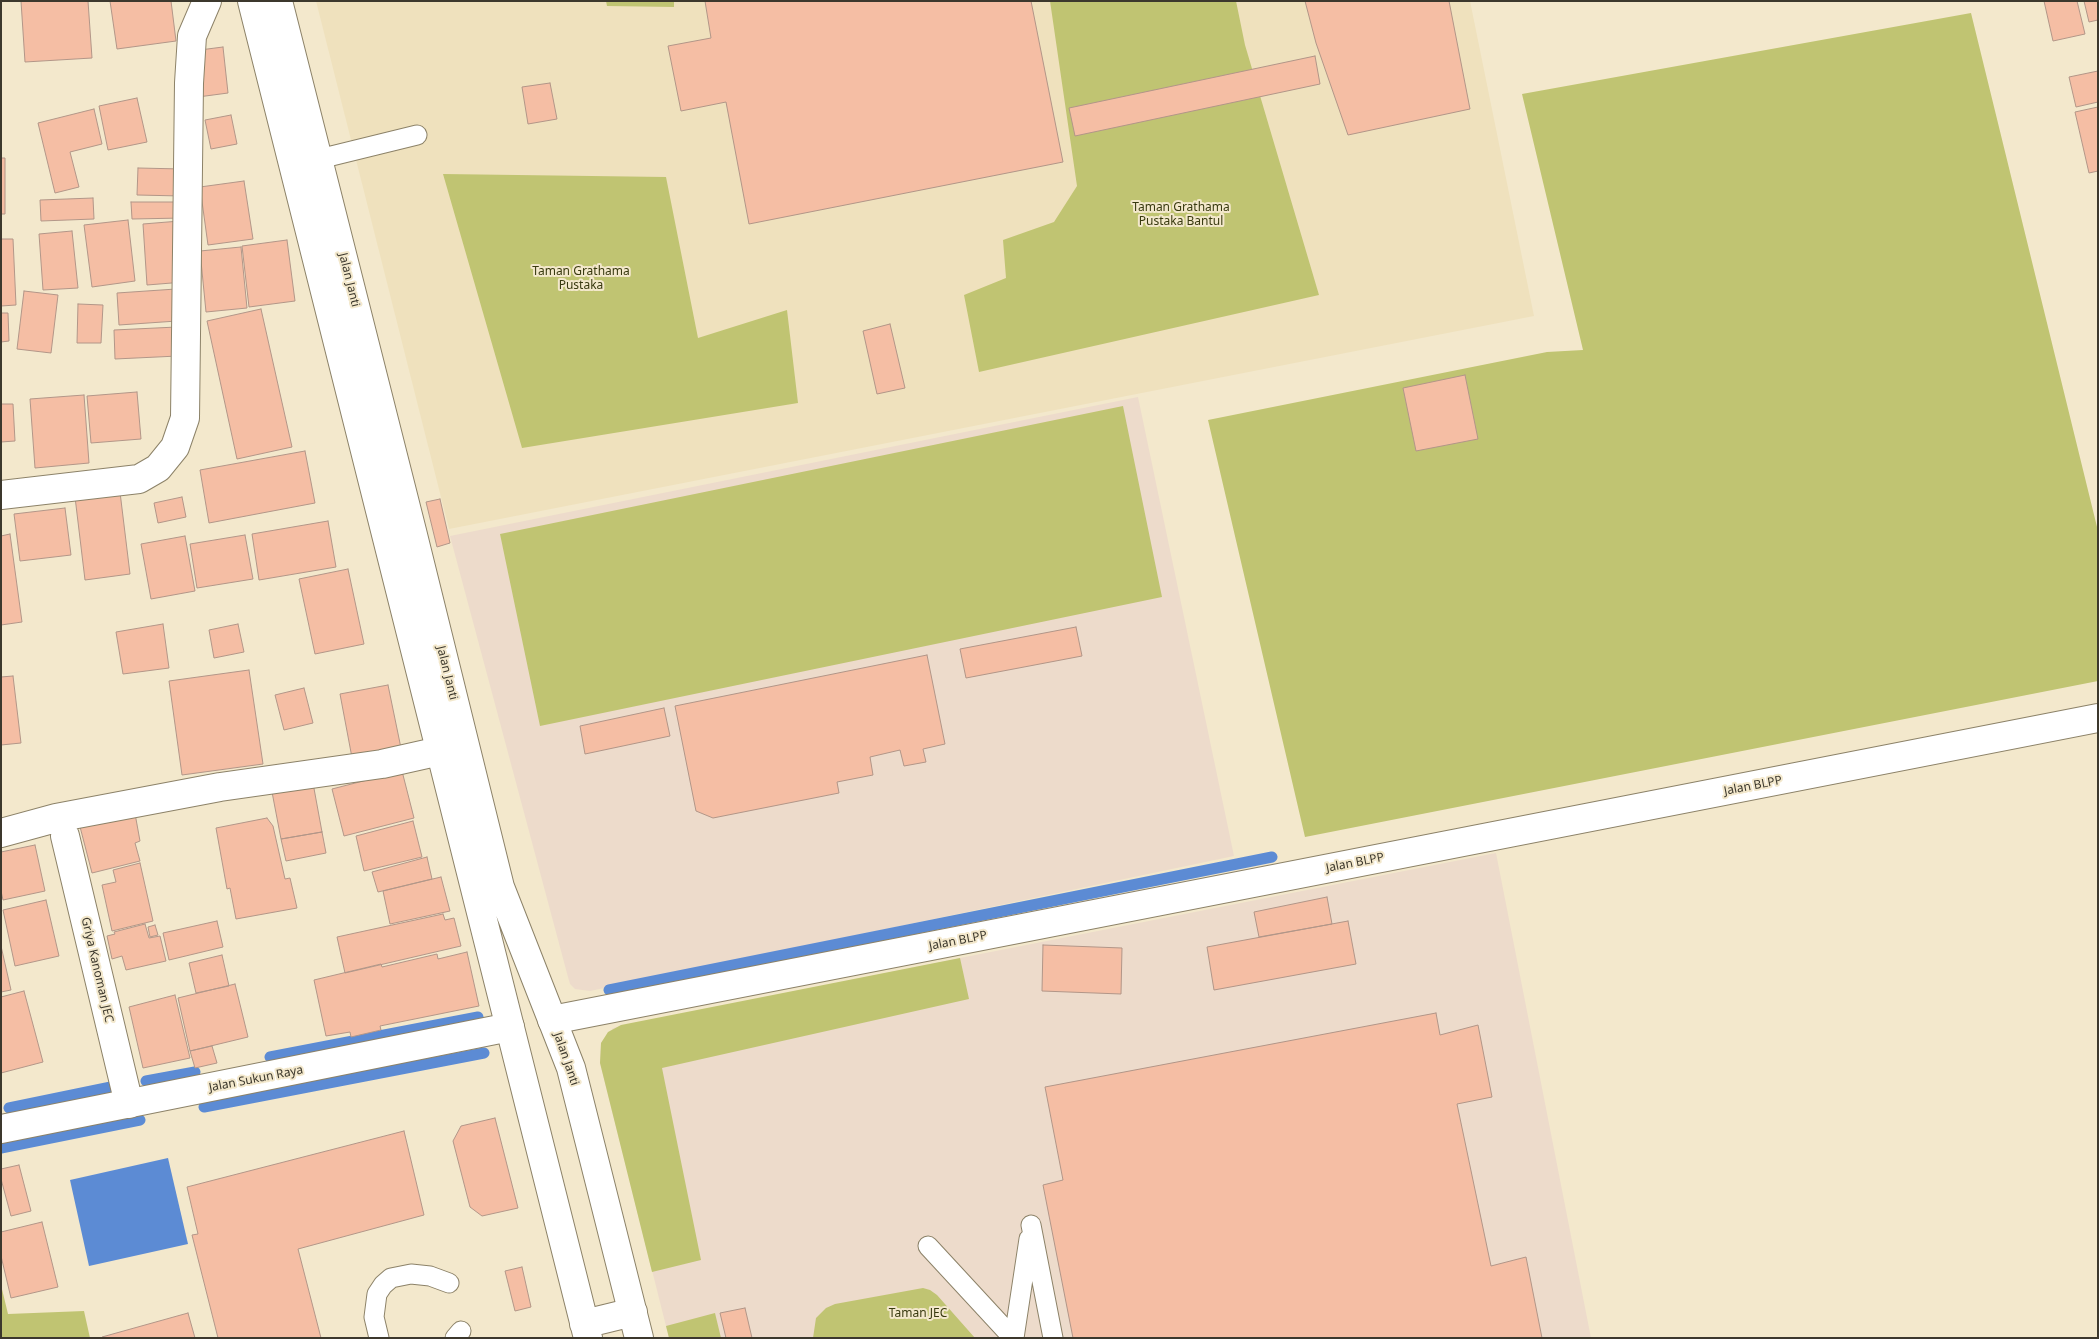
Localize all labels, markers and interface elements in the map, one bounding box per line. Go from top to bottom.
park label: Taman Grathama Pustaka Bantul [1132,201,1230,229]
street label: Jalan Janti [335,251,363,309]
park label: Taman Grathama Pustaka [532,265,630,293]
street label: Jalan Janti [433,644,461,702]
street label: Jalan BLPP [1723,773,1783,799]
street label: Jalan BLPP [1325,850,1385,876]
street label: Griya Kanoman JEC [78,916,116,1024]
street label: Jalan BLPP [928,928,988,954]
street label: Jalan Janti [550,1031,582,1087]
street label: Jalan Sukun Raya [208,1063,304,1095]
park label: Taman JEC [889,1307,947,1321]

